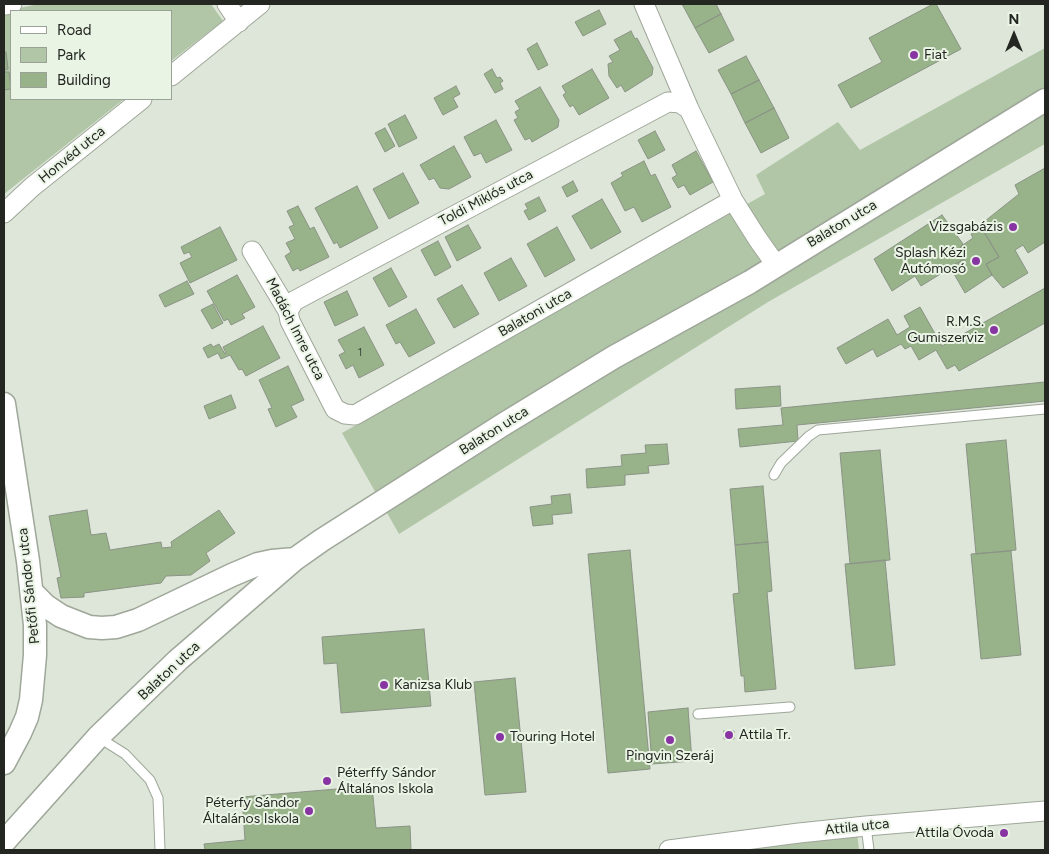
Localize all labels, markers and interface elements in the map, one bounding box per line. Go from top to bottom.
legend [10,10,172,100]
north arrow [989,10,1039,60]
text: N [1009,11,1019,28]
text: Road [57,21,92,39]
text: Park [57,46,86,64]
place label: Fiat [924,47,947,63]
marker: Fiat [908,49,920,61]
text: Building [57,71,111,89]
street label: Honvéd utca [35,123,109,187]
street label: Toldi Miklós utca [436,166,536,230]
street label: Balaton utca [804,197,880,251]
place label: Vizsgabázis [929,219,1003,235]
marker: Vizsgabázis [1007,221,1019,233]
place label: Splash Kézi Autómosó [895,245,966,278]
marker: Splash Kézi Autómosó [970,255,982,267]
street label: Madách Imre utca [262,275,328,383]
street label: Balatoni utca [495,285,575,341]
place label: R.M.S. Gumiszerviz [907,314,984,347]
marker: R.M.S. Gumiszerviz [988,324,1000,336]
house number: 1 [358,346,362,360]
street label: Balaton utca [456,403,532,459]
street label: Petőfi Sándor utca [15,527,43,645]
street label: Balaton utca [135,638,203,704]
place label: Kanizsa Klub [394,677,472,693]
marker: Kanizsa Klub [378,679,390,691]
place label: Attila Tr. [739,727,791,743]
place label: Touring Hotel [510,729,595,745]
marker: Attila Tr. [723,729,735,741]
marker: Touring Hotel [494,731,506,743]
marker: Pingvin Szeráj [664,734,676,746]
place label: Pingvin Szeráj [626,748,714,764]
place label: Péterffy Sándor Általános Iskola [337,765,436,798]
marker: Péterffy Sándor Általános Iskola [321,775,333,787]
place label: Péterfy Sándor Általános Iskola [203,795,299,828]
marker: Péterfy Sándor Általános Iskola [303,805,315,817]
street label: Attila utca [824,815,890,839]
place label: Attila Óvoda [916,825,994,841]
marker: Attila Óvoda [998,827,1010,839]

